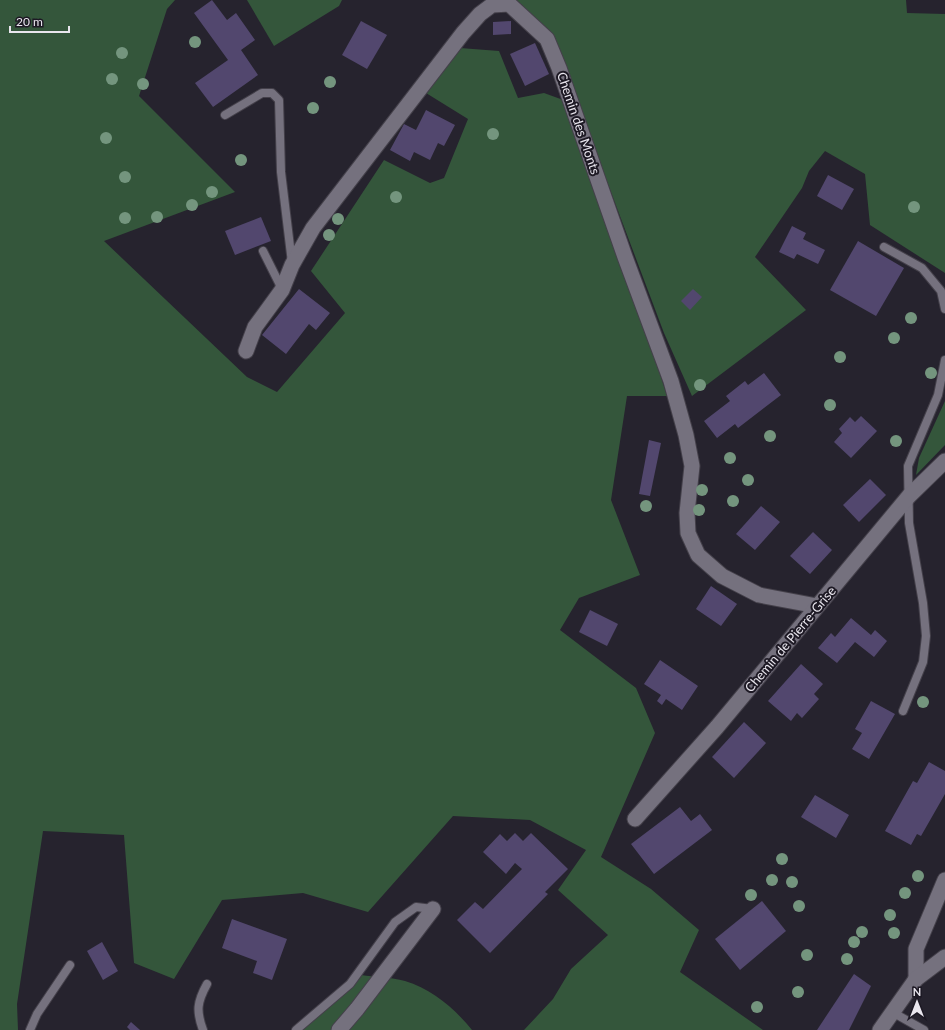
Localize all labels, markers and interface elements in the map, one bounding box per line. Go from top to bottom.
scale bar [10,8,69,34]
text: 20 m [16,14,43,29]
street label: Chemin des Monts [554,70,604,177]
street label: Chemin de Pierre-Grise [741,583,839,695]
north arrow [897,982,937,1022]
text: N [913,985,921,998]

